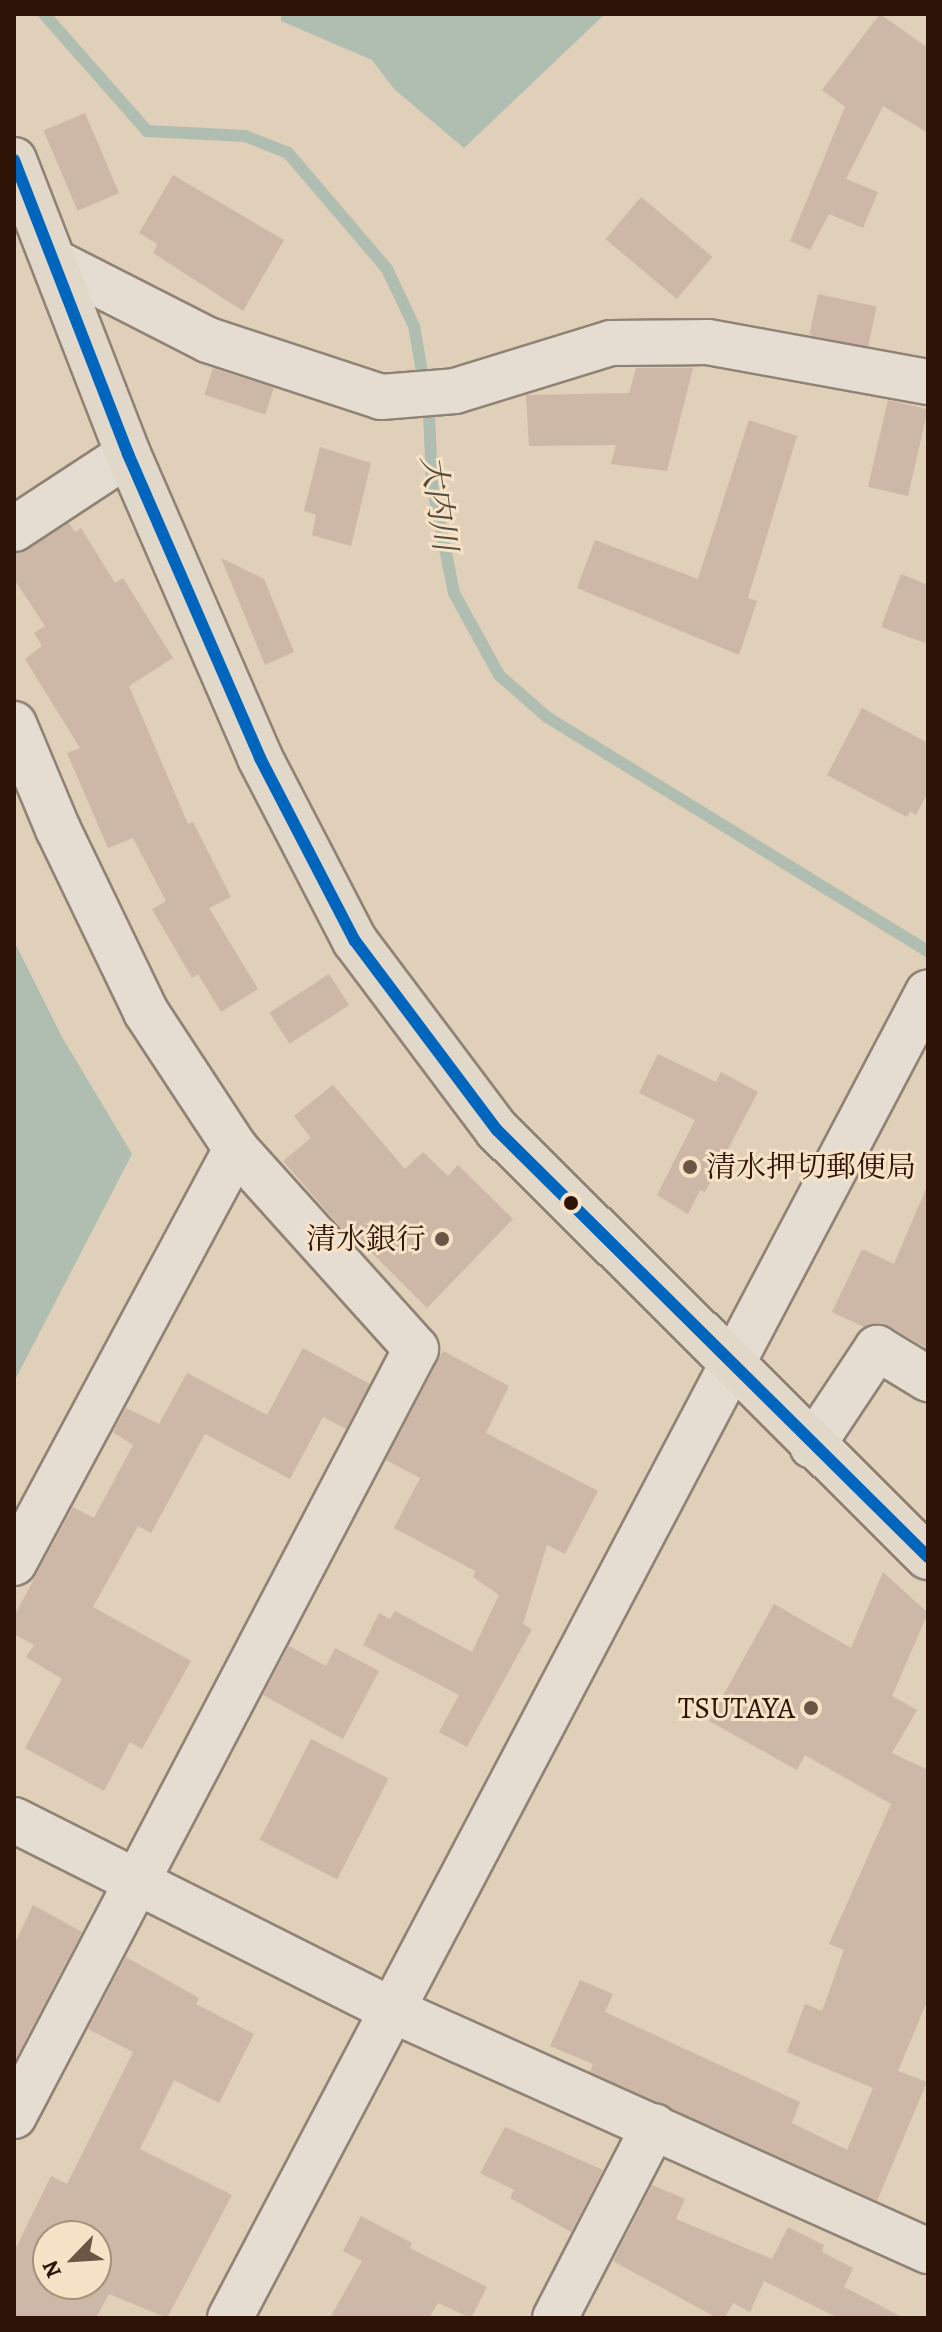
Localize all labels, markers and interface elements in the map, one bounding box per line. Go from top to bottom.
water label: 大内川 [413,453,465,553]
place label: 清水押切郵便局 [706,1149,916,1185]
marker: 清水押切郵便局 [681,1158,699,1176]
unlabelled marker [563,1195,579,1211]
place label: 清水銀行 [306,1221,426,1257]
marker: 清水銀行 [433,1230,451,1248]
place label: TSUTAYA [678,1690,795,1726]
marker: TSUTAYA [802,1699,820,1717]
north arrow [32,2220,112,2300]
text: N [35,2256,69,2283]

